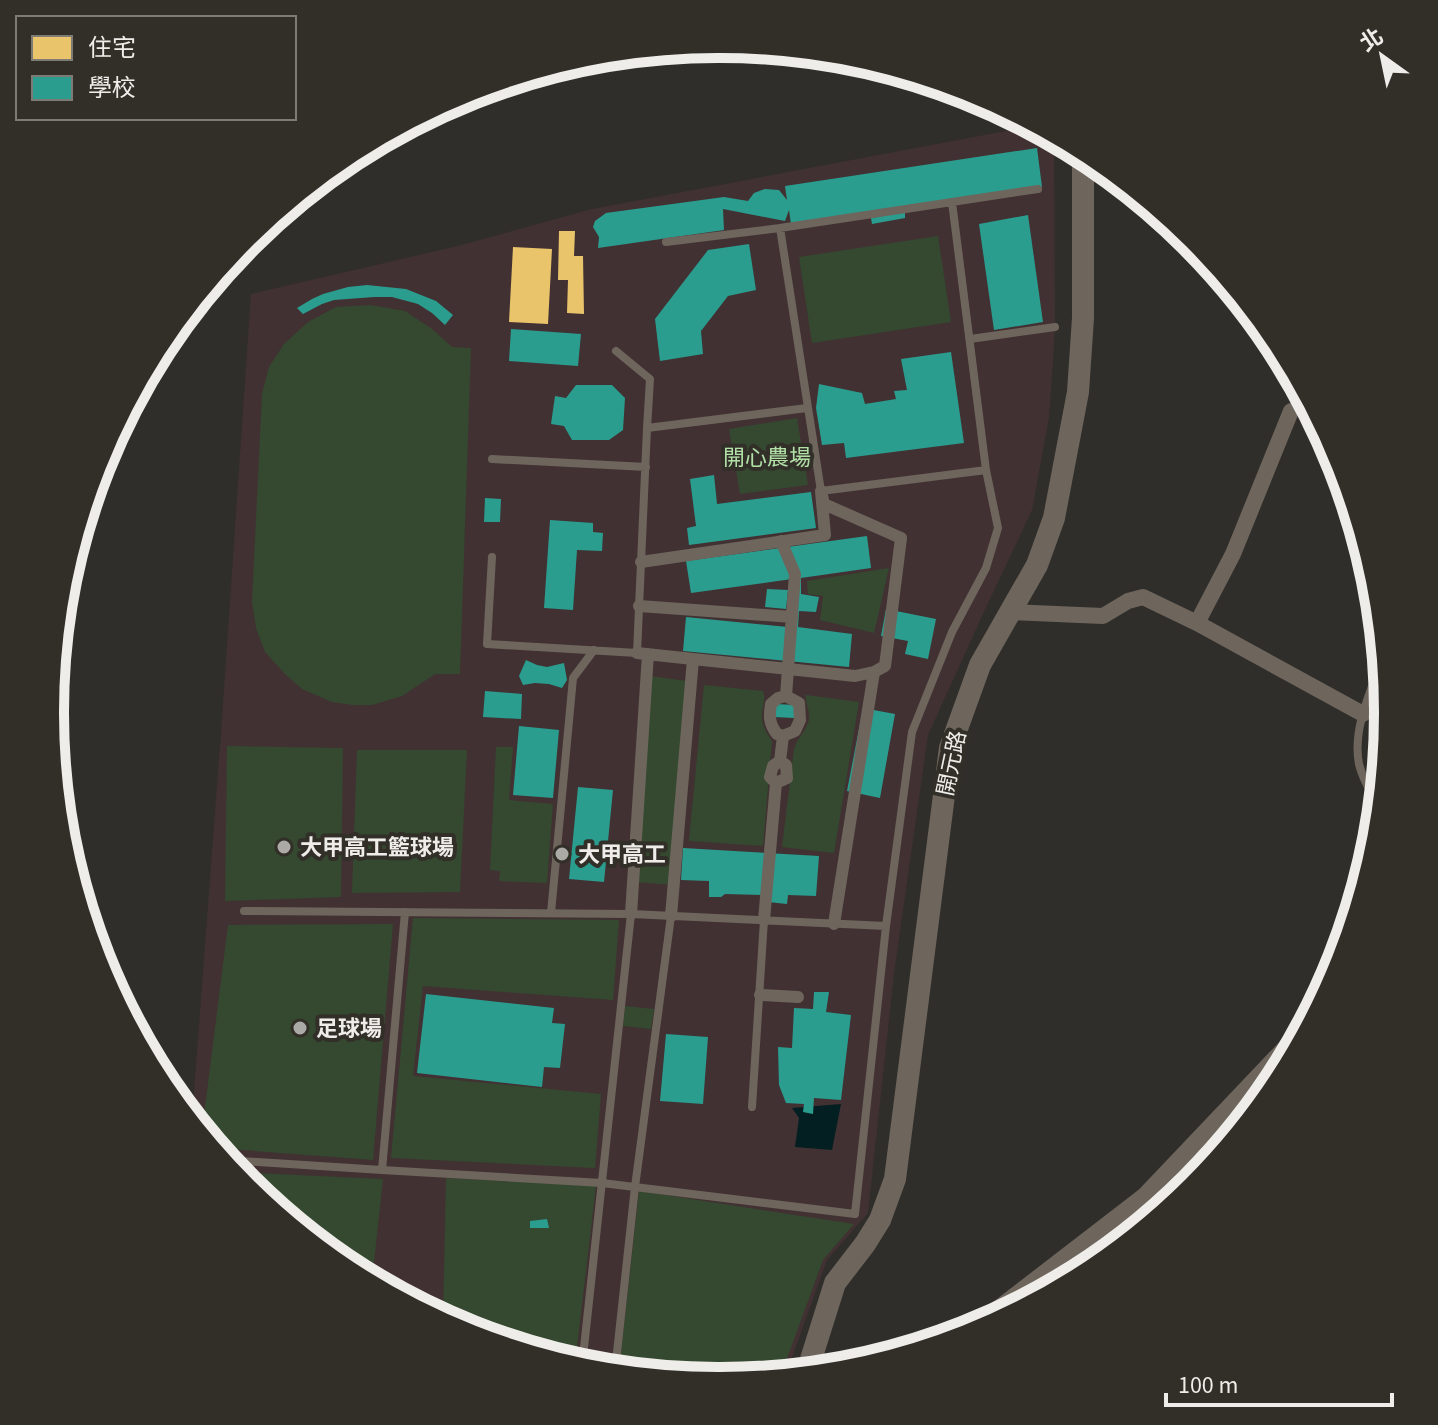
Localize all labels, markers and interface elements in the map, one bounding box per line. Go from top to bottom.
legend [16,16,296,120]
north arrow [1342,16,1422,96]
text: 北 [1354,21,1390,59]
text: 住宅 [88,31,136,66]
text: 學校 [88,71,136,106]
park label: 開心農場 [723,442,811,474]
street label: 開元路 [929,728,974,799]
place label: 大甲高工籃球場 [300,832,454,864]
marker: 大甲高工籃球場 [275,838,293,856]
place label: 大甲高工 [578,839,666,871]
marker: 大甲高工 [553,845,571,863]
place label: 足球場 [316,1013,382,1045]
marker: 足球場 [291,1019,309,1037]
scale bar [1166,1357,1392,1407]
text: 100 m [1178,1368,1238,1403]

